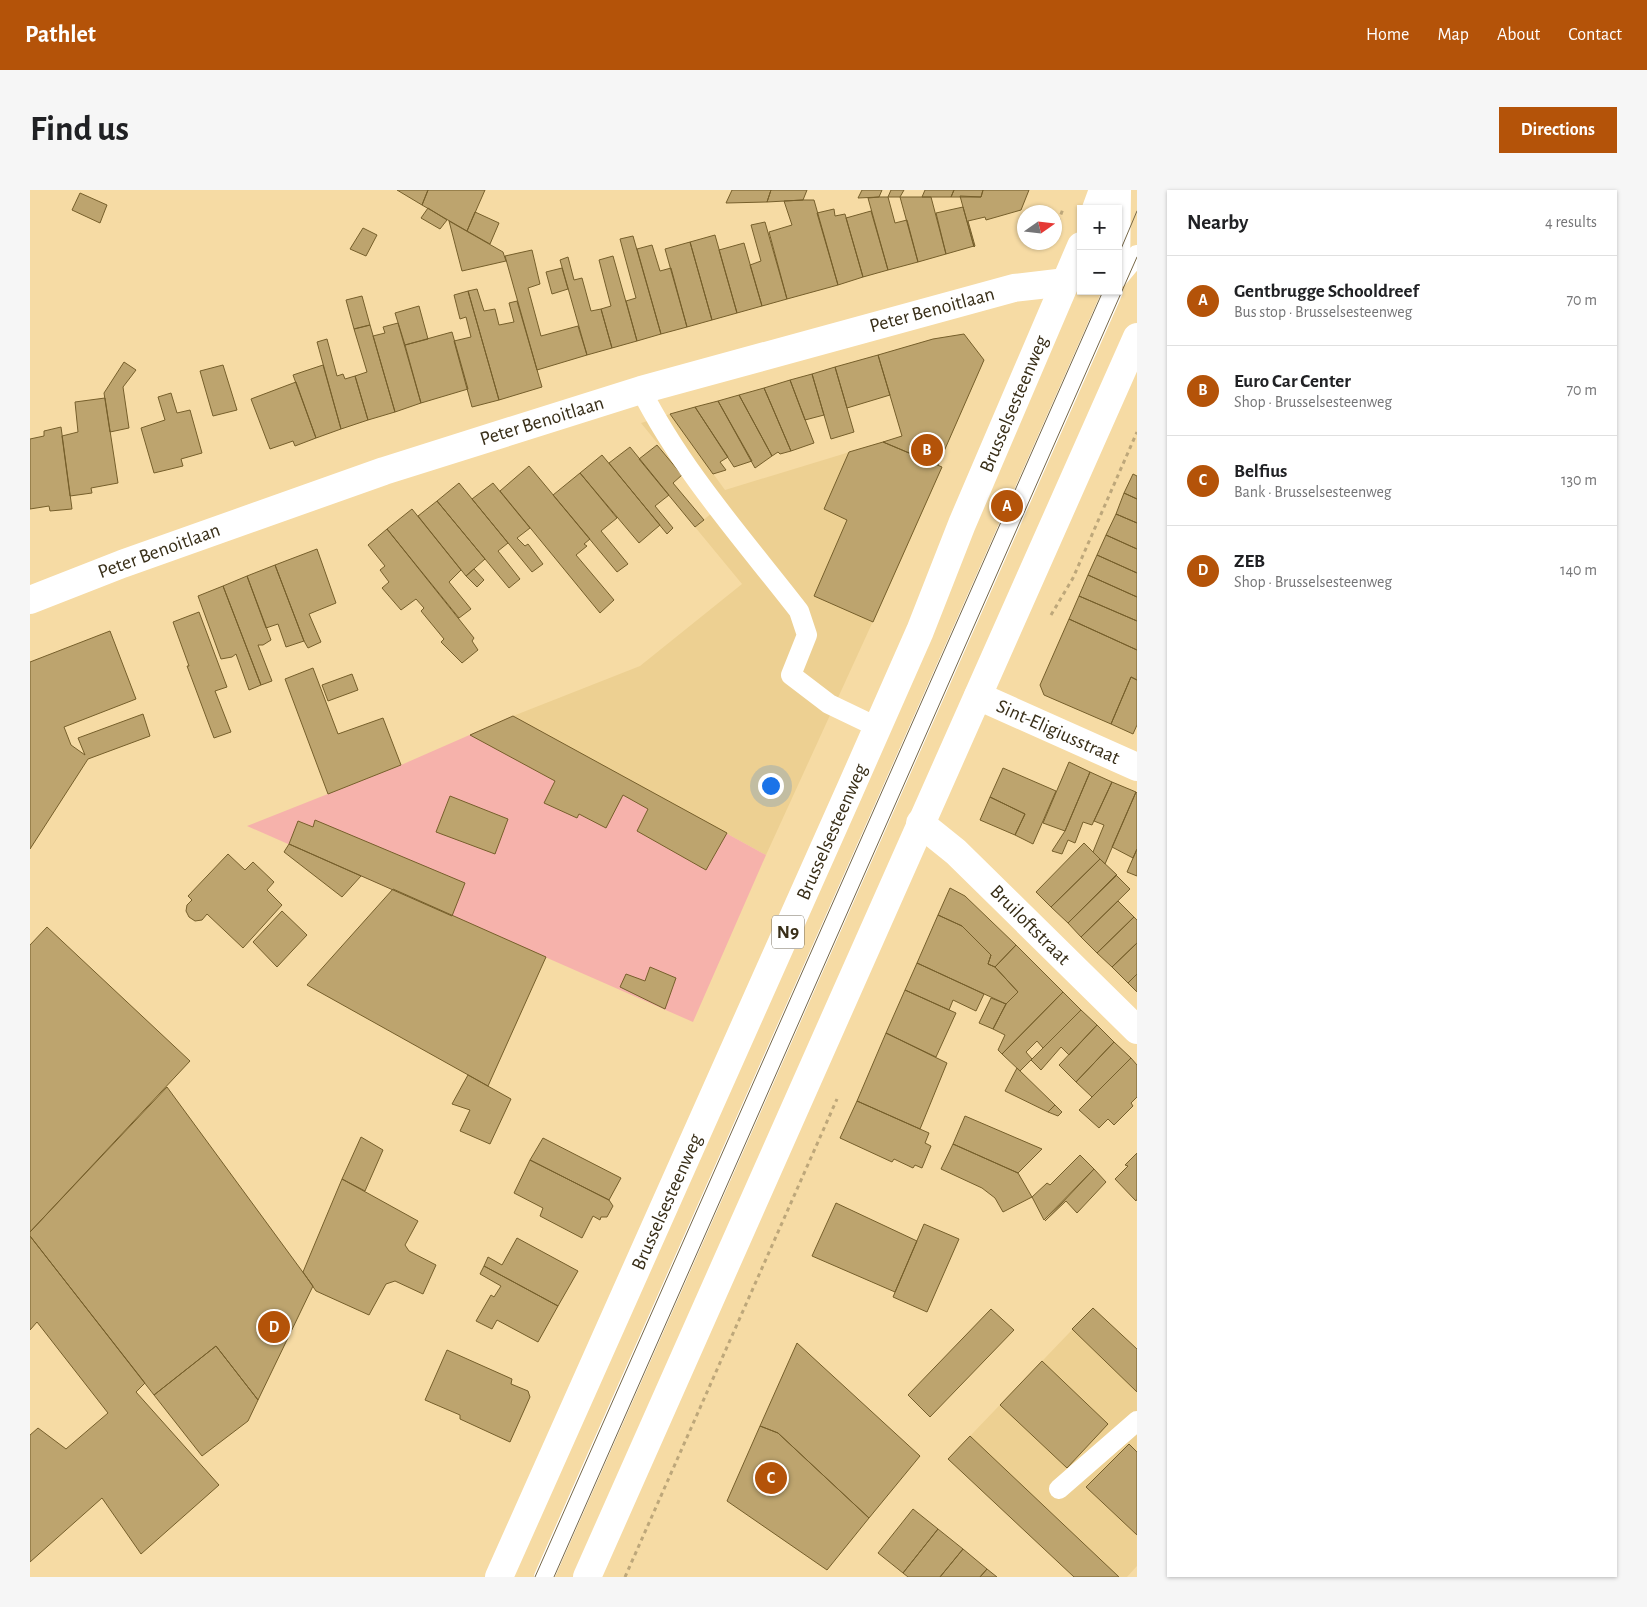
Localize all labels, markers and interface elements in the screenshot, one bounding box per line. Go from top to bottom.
text: Pathlet [25,23,96,47]
text: Home [1366,26,1409,44]
text: Map [1437,26,1469,44]
text: About [1497,26,1540,44]
text: Contact [1568,26,1622,44]
button: Directions [1499,107,1617,153]
text: Find us [30,112,129,147]
north arrow [1017,205,1062,250]
map controls [1077,205,1122,295]
button: + [1077,205,1122,250]
text: Nearby [1187,212,1248,233]
text: 4 results [1545,214,1597,230]
button: − [1077,250,1122,295]
text: Gentbrugge Schooldreef [1234,282,1419,301]
street label: Peter Benoitlaan [867,284,997,336]
text: A [1198,292,1208,308]
text: 70 m [1566,292,1597,308]
text: Bus stop · Brusselsesteenweg [1234,304,1412,320]
street label: Brusselsesteenweg [976,332,1052,475]
text: Euro Car Center [1234,372,1351,391]
text: B [1198,382,1208,398]
text: 70 m [1566,382,1597,398]
street label: Peter Benoitlaan [478,393,606,449]
text: Shop · Brusselsesteenweg [1234,394,1392,410]
pin: B [911,431,943,469]
text: Belfius [1234,462,1287,481]
text: C [1199,472,1207,488]
text: 130 m [1561,472,1597,488]
text: Bank · Brusselsesteenweg [1234,484,1392,500]
pin: A [991,487,1023,525]
street label: Peter Benoitlaan [95,520,223,582]
text: ZEB [1234,552,1265,571]
text: D [1198,562,1208,578]
text: 140 m [1560,562,1597,578]
text: Shop · Brusselsesteenweg [1234,574,1392,590]
street label: Sint-Eligiusstraat [993,696,1123,768]
street label: Brusselsesteenweg [793,761,871,903]
your location [758,773,784,799]
street label: Bruiloftstraat [986,881,1074,969]
road number: N9 [772,916,804,949]
street label: Brusselsesteenweg [628,1131,706,1273]
pin: D [258,1308,290,1346]
pin: C [755,1459,787,1497]

